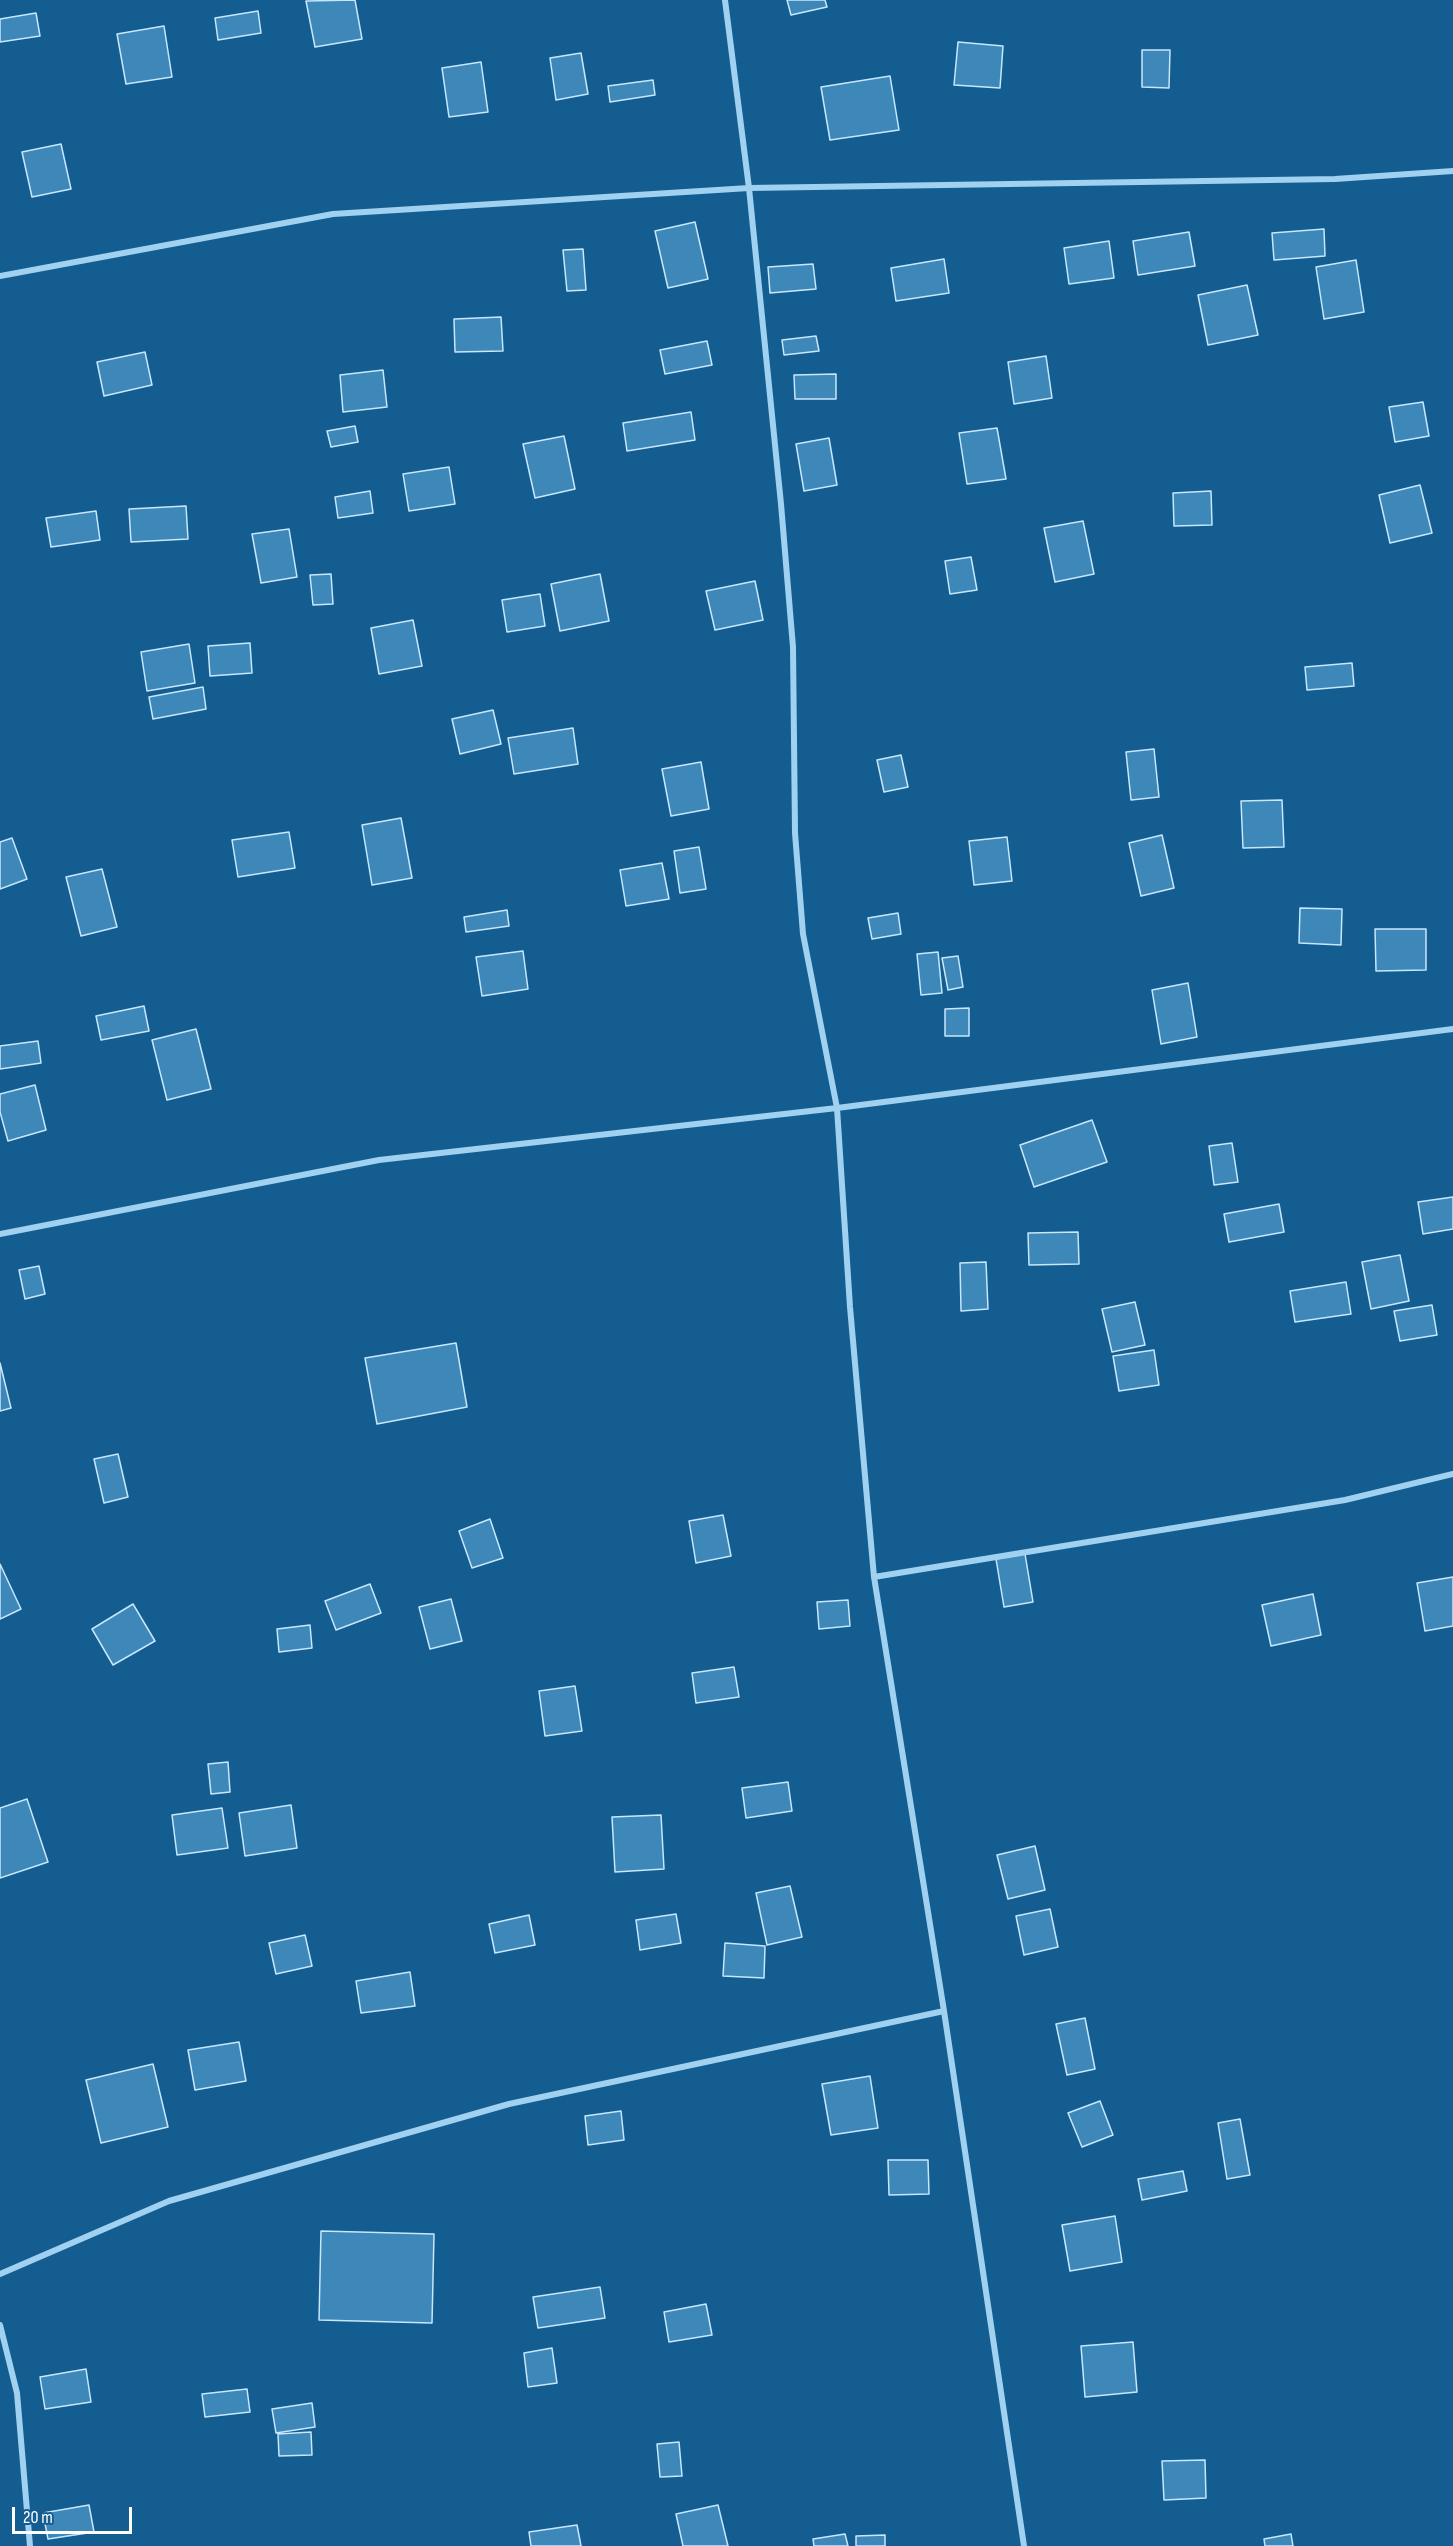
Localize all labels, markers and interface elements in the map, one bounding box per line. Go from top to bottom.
scale bar [15,2495,135,2533]
text: 20 m [23,2507,53,2528]

